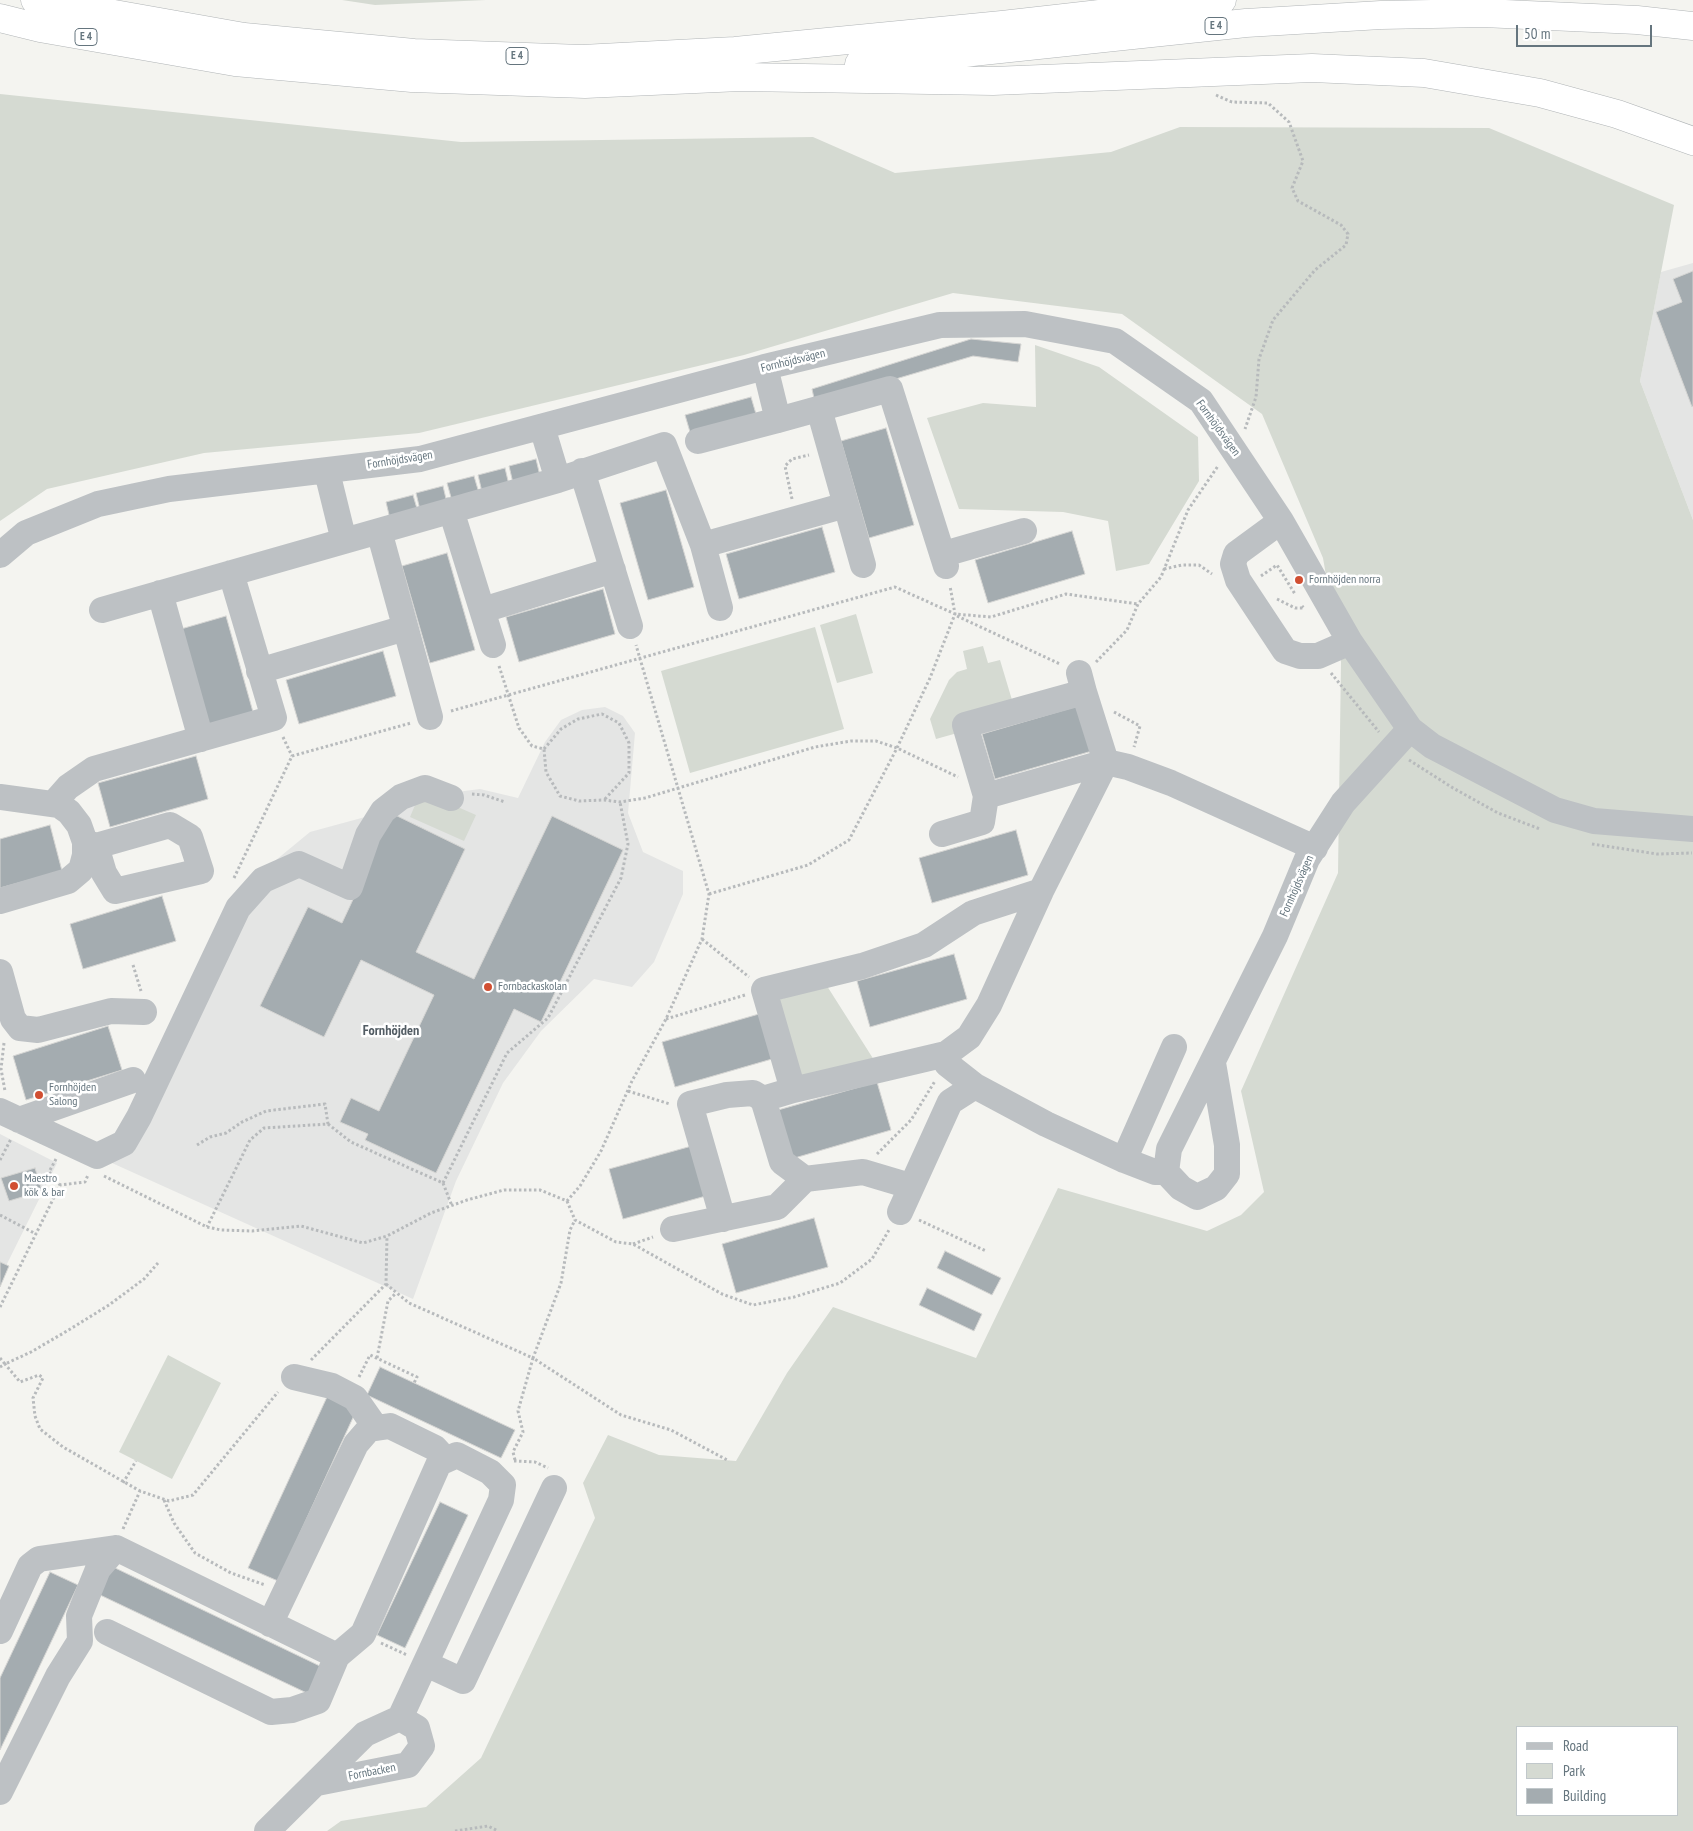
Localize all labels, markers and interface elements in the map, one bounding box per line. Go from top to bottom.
scale bar [1518,15,1654,47]
road number: E 4 [1205,18,1227,34]
text: 50 m [1524,24,1550,43]
road number: E 4 [75,28,97,46]
road number: E 4 [506,48,528,64]
street label: Fornhöjdsvägen [759,346,827,376]
street label: Fornhöjdsvägen [1193,397,1243,459]
street label: Fornhöjdsvägen [366,448,434,472]
place label: Fornhöjden norra [1309,573,1381,587]
marker: Fornhöjden norra [1293,574,1305,586]
street label: Fornhöjdsvägen [1277,853,1317,919]
place label: Fornbackaskolan [498,980,567,994]
marker: Fornbackaskolan [482,981,494,993]
district label: Fornhöjden [363,1023,419,1039]
place label: Fornhöjden Salong [49,1081,96,1109]
marker: Fornhöjden Salong [33,1089,45,1101]
place label: Maestro kök & bar [24,1172,65,1200]
marker: Maestro kök & bar [8,1180,20,1192]
legend [1516,1726,1678,1816]
text: Road [1563,1736,1589,1755]
street label: Fornbacken [347,1760,397,1784]
text: Park [1563,1761,1585,1780]
text: Building [1563,1786,1606,1805]

